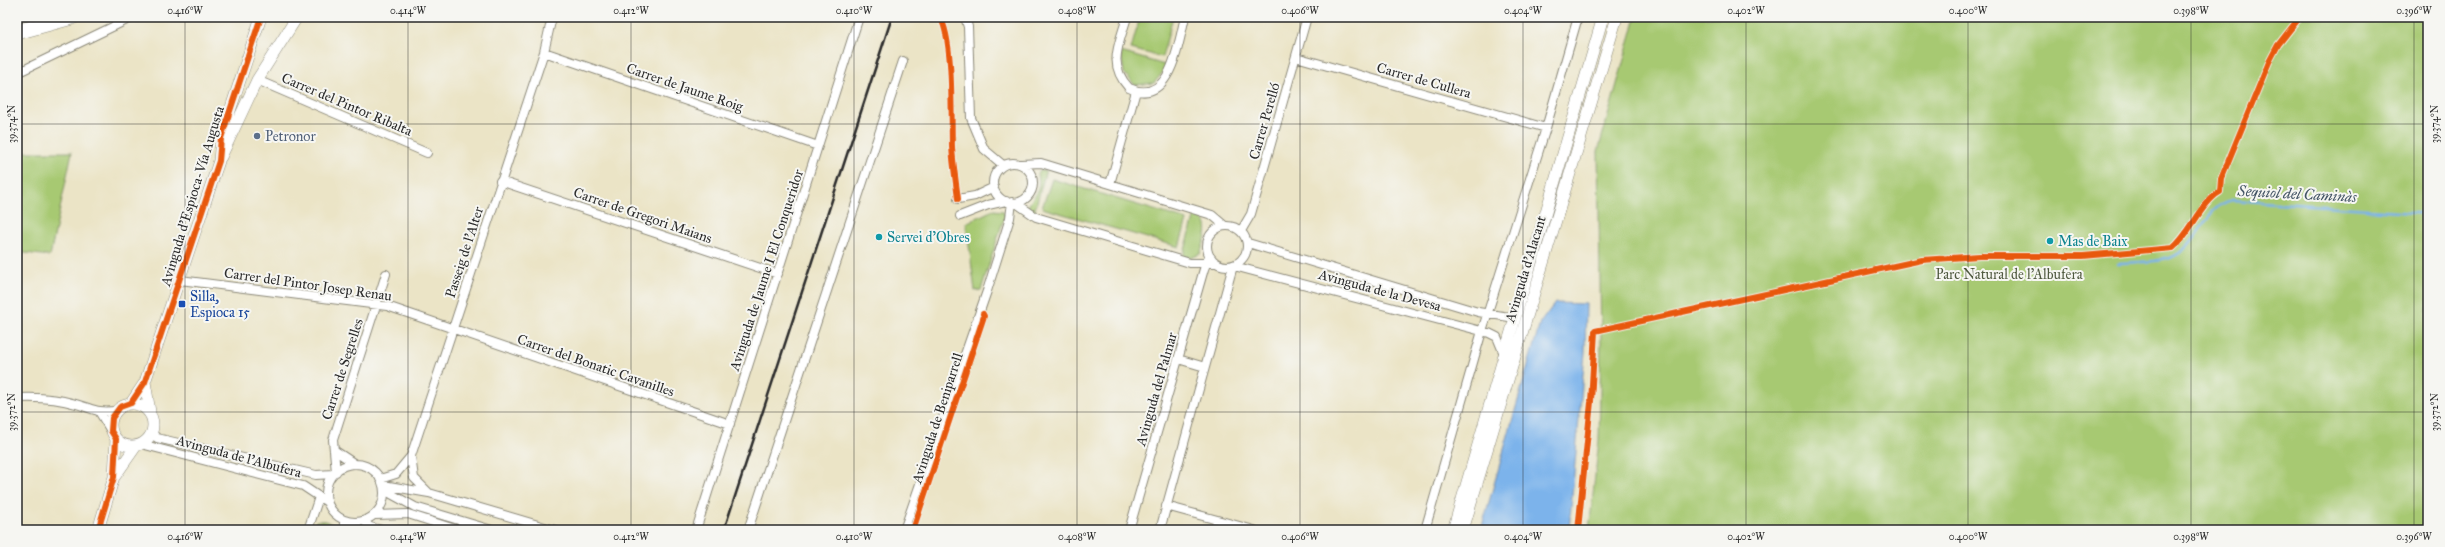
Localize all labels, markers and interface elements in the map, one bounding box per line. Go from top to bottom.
text: 0.416°W [167,5,203,17]
text: 0.414°W [390,5,427,17]
text: 0.412°W [613,5,649,17]
text: 0.410°W [836,5,873,17]
text: 0.408°W [1058,5,1096,17]
text: 0.406°W [1281,5,1319,17]
text: 0.404°W [1504,5,1543,17]
text: 0.402°W [1727,5,1765,17]
text: 0.400°W [1949,5,1988,17]
text: 0.398°W [2173,5,2209,17]
text: 0.396°W [2396,5,2432,17]
street label: Carrer de Cullera [1375,59,1473,102]
street label: Carrer de Jaume Roig [624,60,746,117]
street label: Carrer del Pintor Ribalta [279,69,415,140]
street label: Carrer Perelló [1245,81,1284,162]
text: 39.374°N [6,104,18,143]
street label: Avinguda d'Espioca-Vía Augusta [157,104,228,289]
text: 39.374°N [2429,104,2441,143]
place label: Petronor [265,128,316,145]
marker: Petronor [252,131,262,141]
street label: Avinguda de Jaume I El Conqueridor [726,167,808,374]
water label: Sequiol del Caminàs [2236,182,2358,206]
street label: Carrer de Gregori Maians [571,184,714,247]
street label: Passeig de l'Alter [442,204,487,300]
street label: Avinguda d'Alacant [1501,214,1550,325]
place label: Servei d'Obres [887,229,970,246]
marker: Servei d'Obres [874,232,884,242]
place label: Mas de Baix [2058,233,2128,250]
marker: Mas de Baix [2045,236,2055,246]
street label: Carrer del Pintor Josep Renau [223,264,393,306]
street label: Avinguda de la Devesa [1316,266,1443,315]
park label: Parc Natural de l'Albufera [1935,266,2083,283]
place label: Silla, Espioca 15 [190,288,250,321]
marker: Silla, Espioca 15 [177,299,187,309]
street label: Carrer de Segrelles [318,316,367,422]
street label: Avinguda del Palmar [1132,330,1181,449]
street label: Carrer del Bonatic Cavanilles [515,331,677,400]
street label: Avinguda de Beniparrell [908,351,967,487]
text: 39.372°N [6,393,18,431]
text: 39.372°N [2429,393,2441,431]
street label: Avinguda de l'Albufera [174,431,303,481]
text: 0.416°W [167,531,203,543]
text: 0.414°W [390,531,427,543]
text: 0.412°W [613,531,649,543]
text: 0.410°W [836,531,873,543]
text: 0.408°W [1058,531,1096,543]
text: 0.406°W [1281,531,1319,543]
text: 0.404°W [1504,531,1543,543]
text: 0.402°W [1727,531,1765,543]
text: 0.400°W [1949,531,1988,543]
text: 0.398°W [2173,531,2209,543]
text: 0.396°W [2396,531,2432,543]

